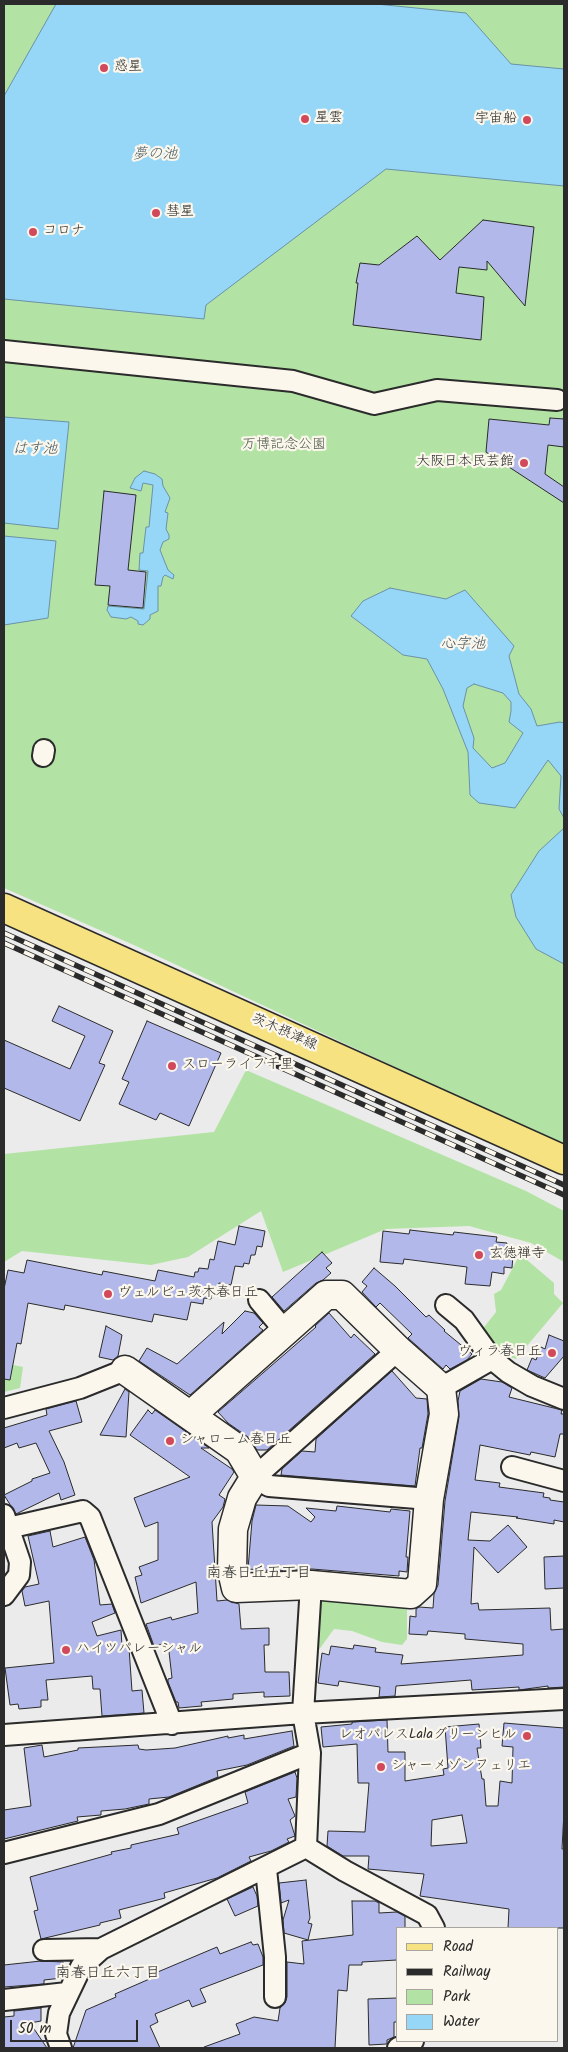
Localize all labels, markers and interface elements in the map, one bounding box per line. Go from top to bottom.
place label: 惑星 [114,60,142,76]
marker: 惑星 [98,62,110,74]
place label: 星雲 [315,111,343,127]
place label: 宇宙船 [475,112,517,128]
marker: 星雲 [299,113,311,125]
marker: 宇宙船 [521,114,533,126]
water label: 夢の池 [133,146,177,164]
place label: 彗星 [166,205,194,221]
marker: 彗星 [150,207,162,219]
place label: コロナ [43,224,85,240]
marker: コロナ [27,226,39,238]
park label: 万博記念公園 [242,438,326,454]
water label: はす池 [13,441,57,459]
place label: 大阪日本民芸館 [416,455,514,471]
marker: 大阪日本民芸館 [518,457,530,469]
water label: 心字池 [441,636,485,654]
street label: 茨木摂津線 [249,1011,319,1055]
place label: スローライフ千里 [182,1058,294,1074]
marker: スローライフ千里 [166,1060,178,1072]
place label: 玄徳禅寺 [489,1247,545,1263]
marker: 玄徳禅寺 [473,1249,485,1261]
place label: ヴェルビュ茨木春日丘 [118,1286,258,1302]
marker: ヴェルビュ茨木春日丘 [102,1288,114,1300]
place label: ヴィラ春日丘 [458,1345,542,1361]
marker: ヴィラ春日丘 [546,1347,558,1359]
place label: シャローム春日丘 [180,1433,292,1449]
marker: シャローム春日丘 [164,1435,176,1447]
district label: 南春日丘五丁目 [207,1565,311,1583]
place label: ハイツパレーシャル [76,1642,203,1658]
marker: ハイツパレーシャル [60,1644,72,1656]
place label: レオパレスLalaグリーンヒル [339,1728,517,1744]
marker: レオパレスLalaグリーンヒル [521,1730,533,1742]
place label: シャーメゾンフェリエ [391,1759,531,1775]
marker: シャーメゾンフェリエ [375,1761,387,1773]
legend [396,1927,558,2042]
text: Road [443,1935,473,1959]
text: Railway [443,1960,490,1984]
district label: 南春日丘六丁目 [56,1965,160,1983]
text: Park [443,1985,470,2009]
scale bar [12,2010,140,2042]
text: Water [443,2010,479,2034]
text: 50 m [18,2017,52,2041]

